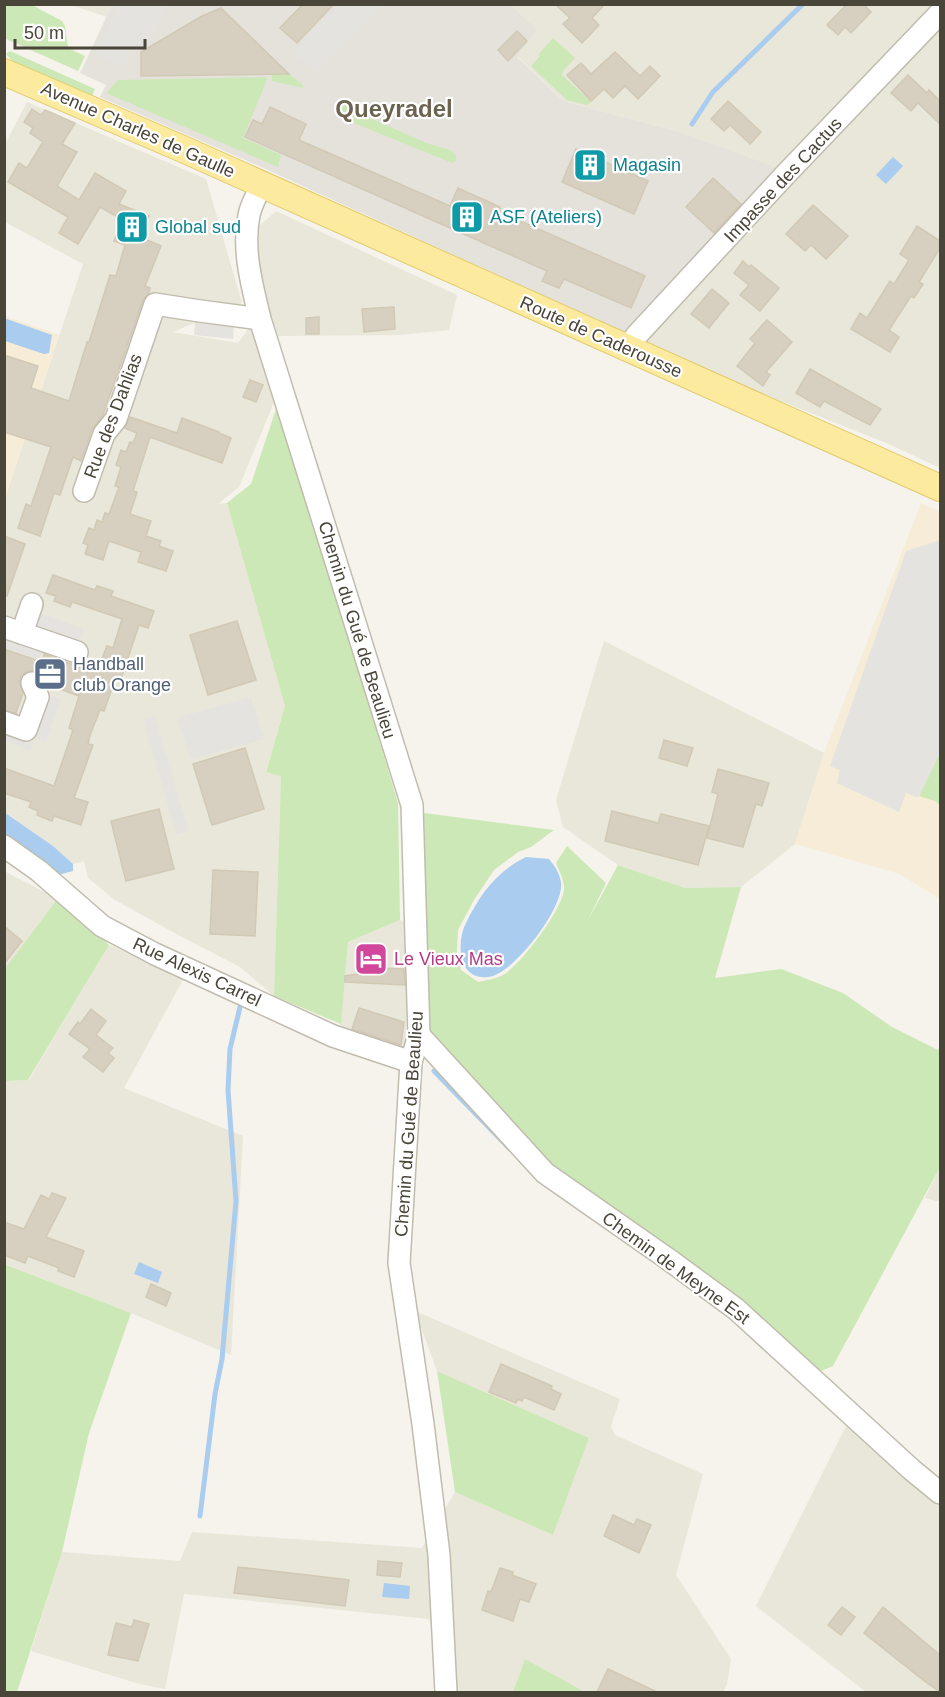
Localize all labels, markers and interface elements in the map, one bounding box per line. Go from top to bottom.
scale bar [15,12,146,50]
text: 50 m [24,23,64,43]
street label: Avenue Charles de Gaulle [38,78,238,182]
district label: Queyradel [335,95,453,122]
street label: Impasse des Cactus [720,114,846,246]
building icon: Magasin [572,147,608,183]
place label: Magasin [613,155,681,175]
building icon: ASF (Ateliers) [449,199,485,235]
place label: ASF (Ateliers) [490,207,602,227]
building icon: Global sud [114,209,150,245]
place label: Global sud [155,217,241,237]
street label: Route de Caderousse [517,292,685,382]
street label: Rue des Dahlias [80,351,146,481]
street label: Chemin du Gué de Beaulieu [314,519,400,741]
place label: Handball club Orange [73,654,171,695]
office icon: Handball club Orange [32,656,68,692]
street label: Rue Alexis Carrel [130,934,264,1010]
hotel icon: Le Vieux Mas [353,941,389,977]
place label: Le Vieux Mas [394,949,503,969]
street label: Chemin du Gué de Beaulieu [391,1010,427,1238]
street label: Chemin de Meyne Est [598,1208,754,1328]

